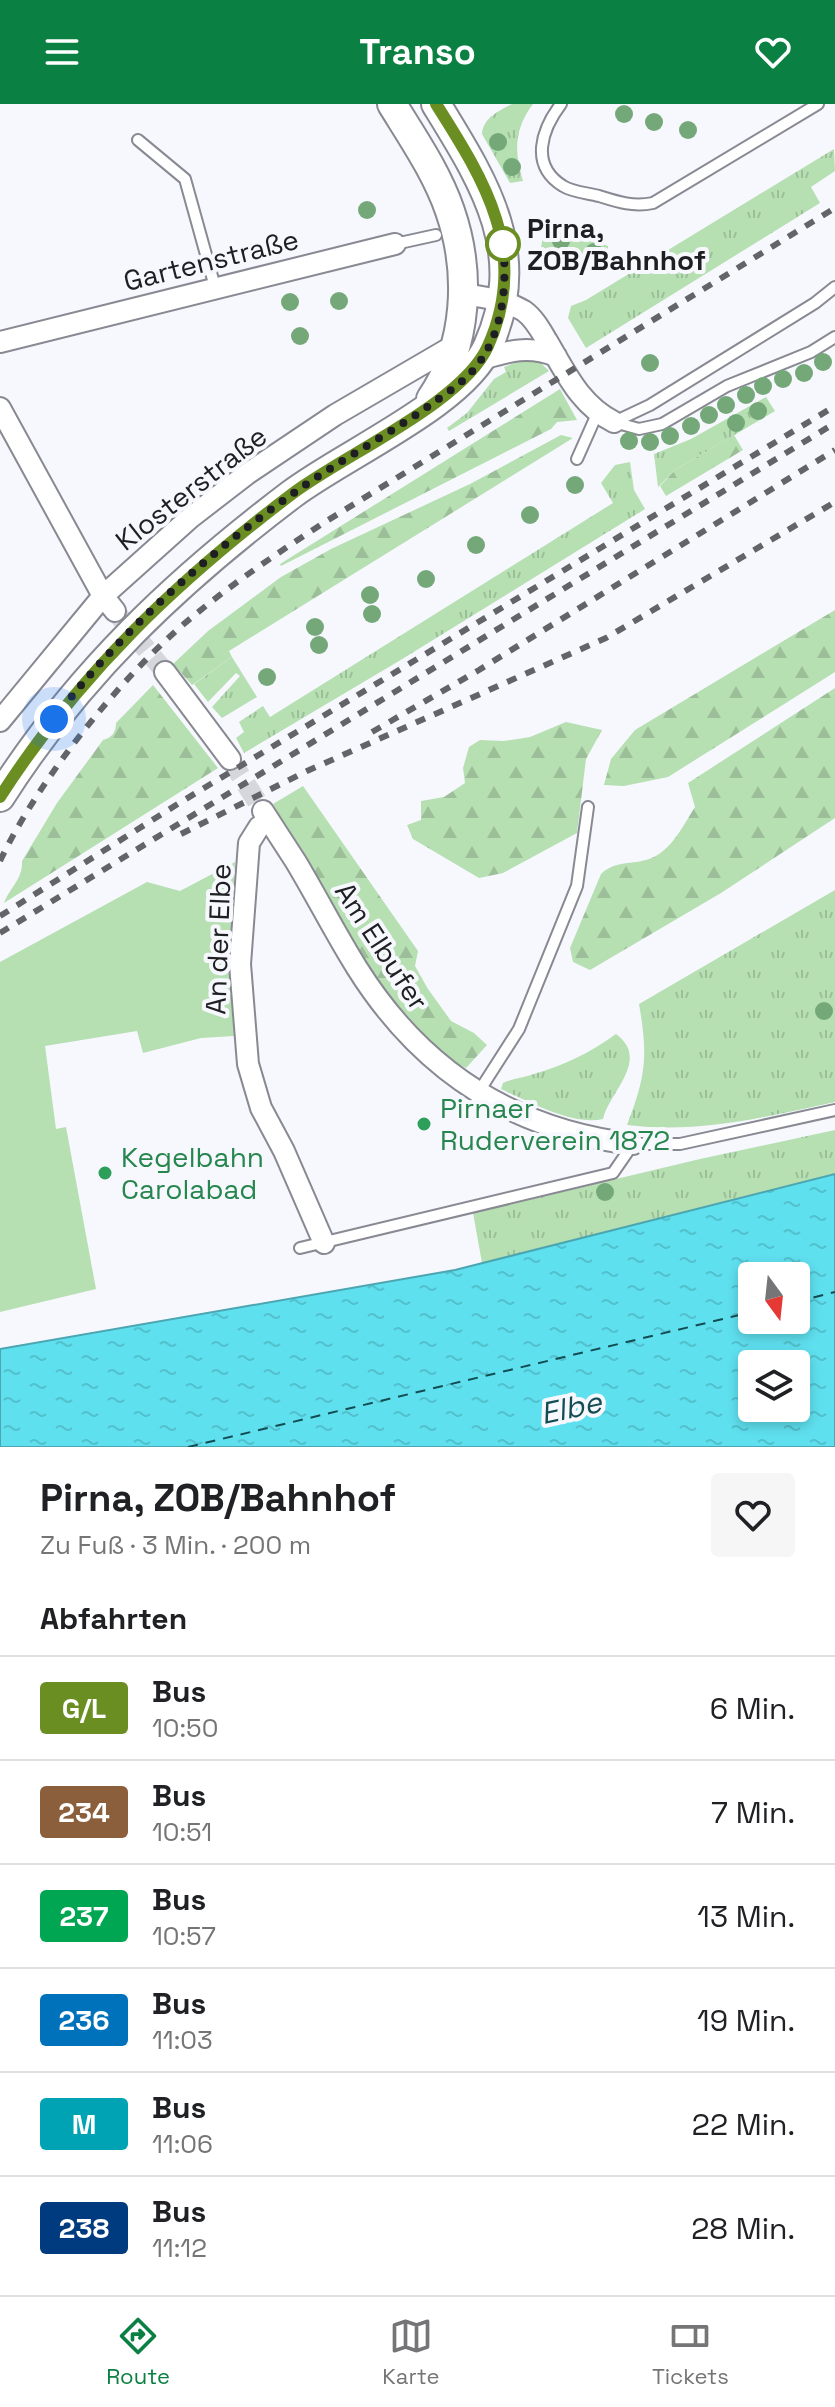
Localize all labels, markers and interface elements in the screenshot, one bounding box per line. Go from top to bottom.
text: Transo [359,29,476,75]
icon: menu [40,30,84,74]
icon: heart [751,30,795,74]
place label: Pirna, ZOB/Bahnhof [527,210,706,278]
street label: Gartenstraße [120,221,302,299]
marker: Pirna, ZOB/Bahnhof [486,227,520,261]
street label: Klosterstraße [108,418,274,558]
your location [34,699,74,739]
street label: An der Elbe [197,863,239,1015]
street label: Am Elbufer [327,875,437,1017]
place label: Pirnaer Ruderverein 1872 [440,1090,670,1158]
marker: Pirnaer Ruderverein 1872 [415,1115,433,1133]
place label: Kegelbahn Carolabad [121,1139,264,1207]
marker: Kegelbahn Carolabad [96,1164,114,1182]
north arrow [738,1262,810,1334]
map controls [738,1262,810,1422]
button: layers [738,1350,810,1422]
water label: Elbe [537,1382,606,1433]
button: heart [711,1473,795,1557]
text: Pirna, ZOB/Bahnhof [40,1474,396,1522]
text: Zu Fuß · 3 Min. · 200 m [40,1528,311,1562]
text: Abfahrten [40,1599,187,1638]
text: Bus [152,1672,206,1711]
text: 6 Min. [710,1689,795,1728]
text: G/L [62,1690,106,1726]
text: 10:50 [152,1711,218,1745]
text: Bus [152,1776,206,1815]
text: 7 Min. [711,1793,795,1832]
text: 234 [58,1794,110,1830]
text: 10:51 [152,1815,212,1849]
text: Bus [152,1880,206,1919]
text: 13 Min. [697,1897,795,1936]
text: 237 [59,1898,109,1934]
text: 10:57 [152,1919,216,1953]
text: Bus [152,1984,206,2023]
text: 19 Min. [697,2001,795,2040]
text: 236 [59,2002,109,2038]
text: 11:03 [152,2023,213,2057]
text: Bus [152,2088,206,2127]
text: 22 Min. [692,2105,795,2144]
text: M [72,2106,96,2142]
text: 11:06 [152,2127,213,2161]
text: Bus [152,2192,206,2231]
text: 28 Min. [691,2209,795,2248]
text: 238 [59,2210,109,2246]
text: 11:12 [152,2231,207,2265]
tab: Route [106,2314,170,2390]
tab: Karte [382,2314,439,2390]
tab: Tickets [652,2314,729,2390]

